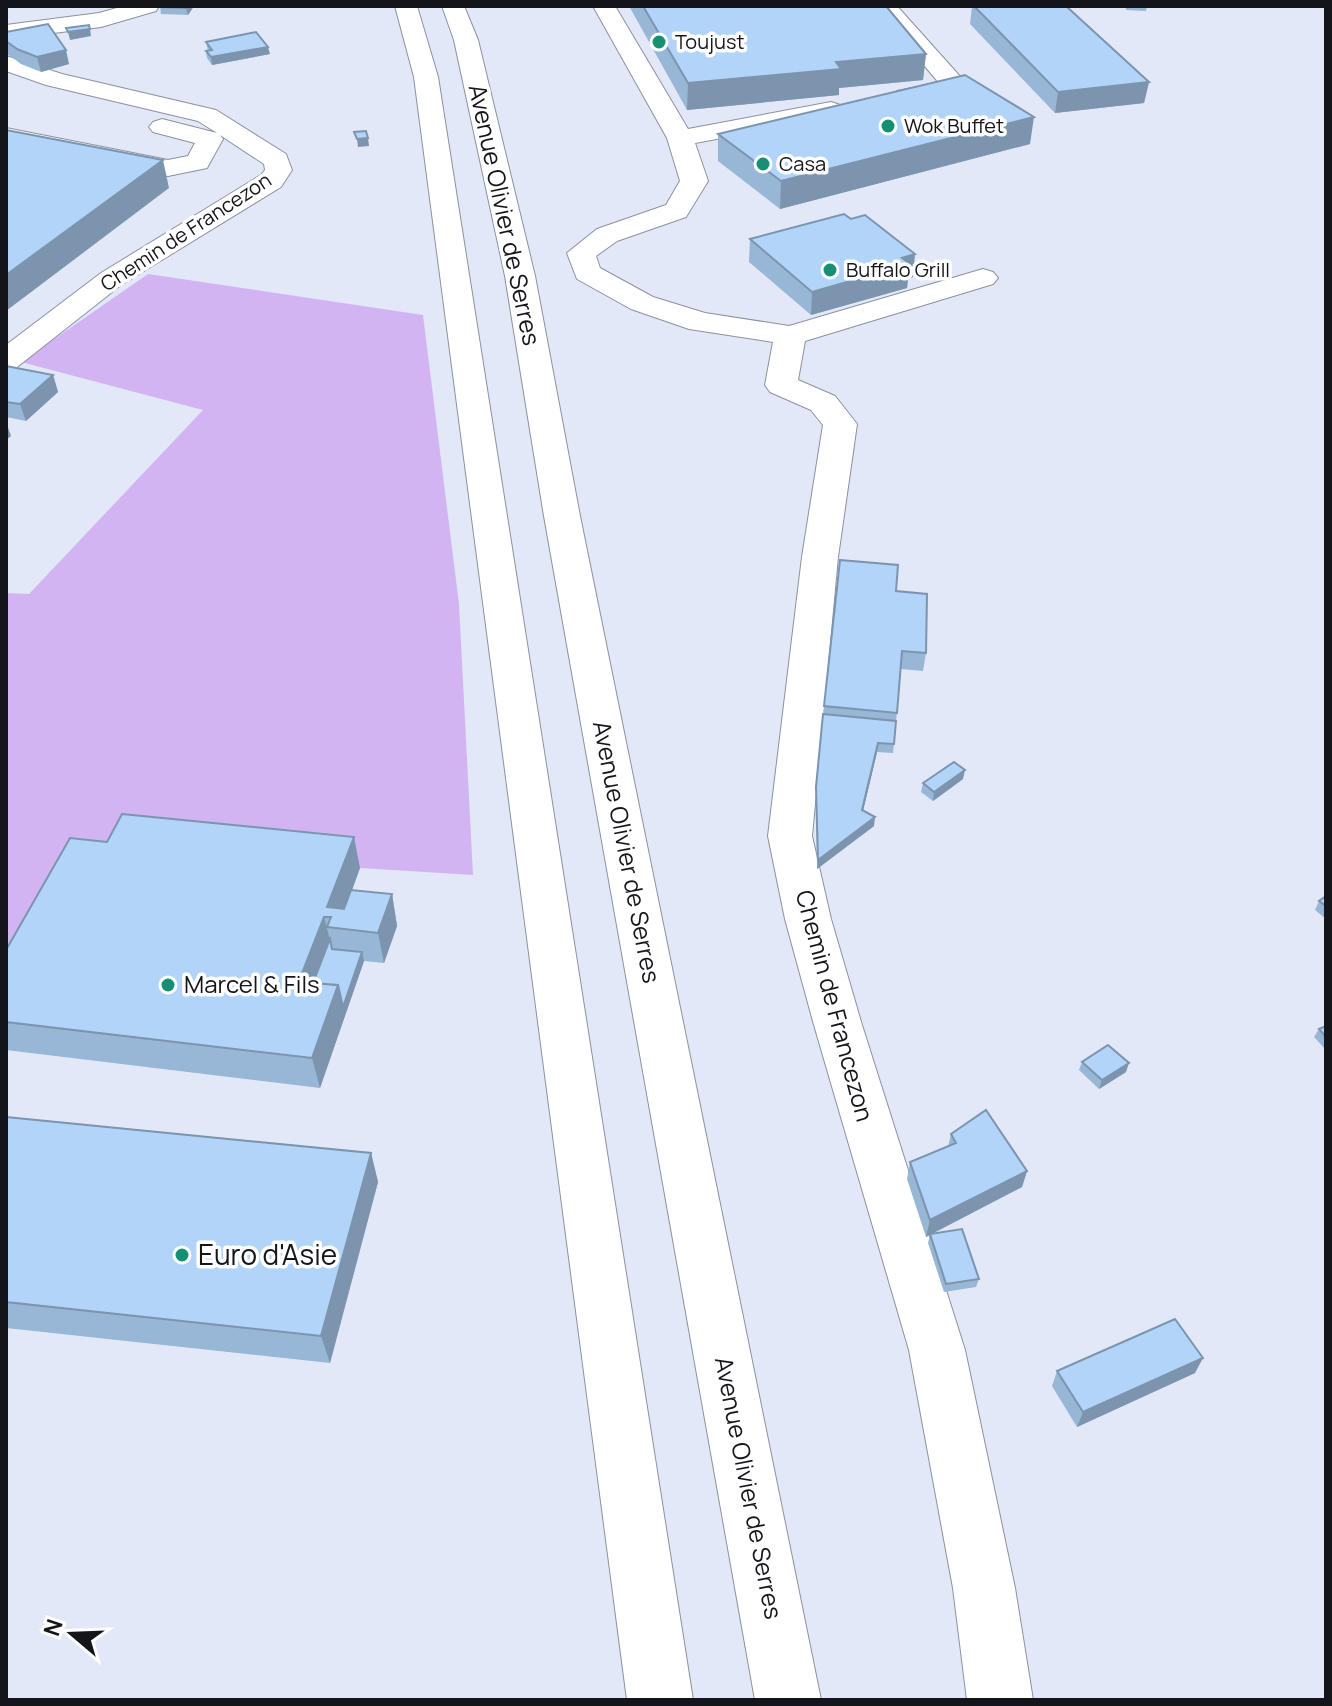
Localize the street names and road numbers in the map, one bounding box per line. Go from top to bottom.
street label: Avenue Olivier de Serres [462,81,549,348]
street label: Chemin de Francezon [95,166,276,297]
street label: Avenue Olivier de Serres [586,718,669,986]
street label: Chemin de Francezon [789,886,882,1125]
street label: Avenue Olivier de Serres [708,1354,791,1622]

